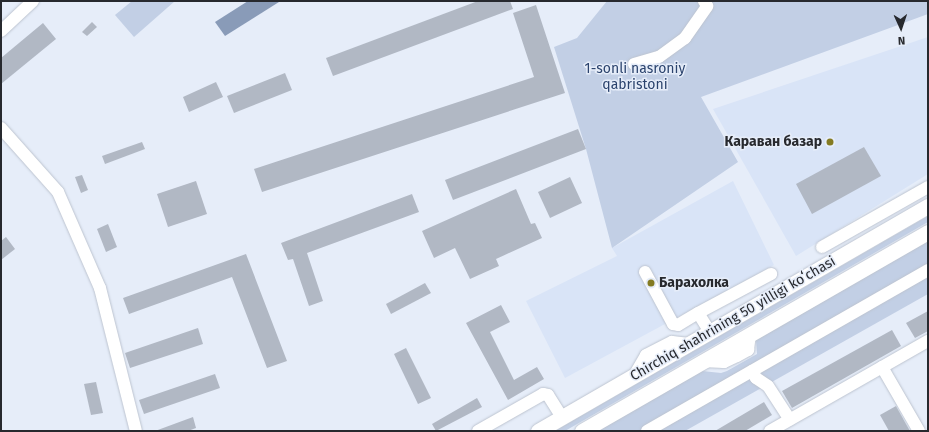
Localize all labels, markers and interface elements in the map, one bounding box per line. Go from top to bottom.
north arrow [881,8,921,48]
text: N [898,34,906,47]
park label: 1-sonli nasroniy qabristoni [585,61,685,94]
place label: Караван базар [725,134,822,150]
marker: Караван базар [825,137,835,147]
street label: Chirchiq shahrining 50 yilligi koʻchasi [627,253,839,385]
place label: Барахолка [659,275,729,291]
marker: Барахолка [646,278,656,288]

